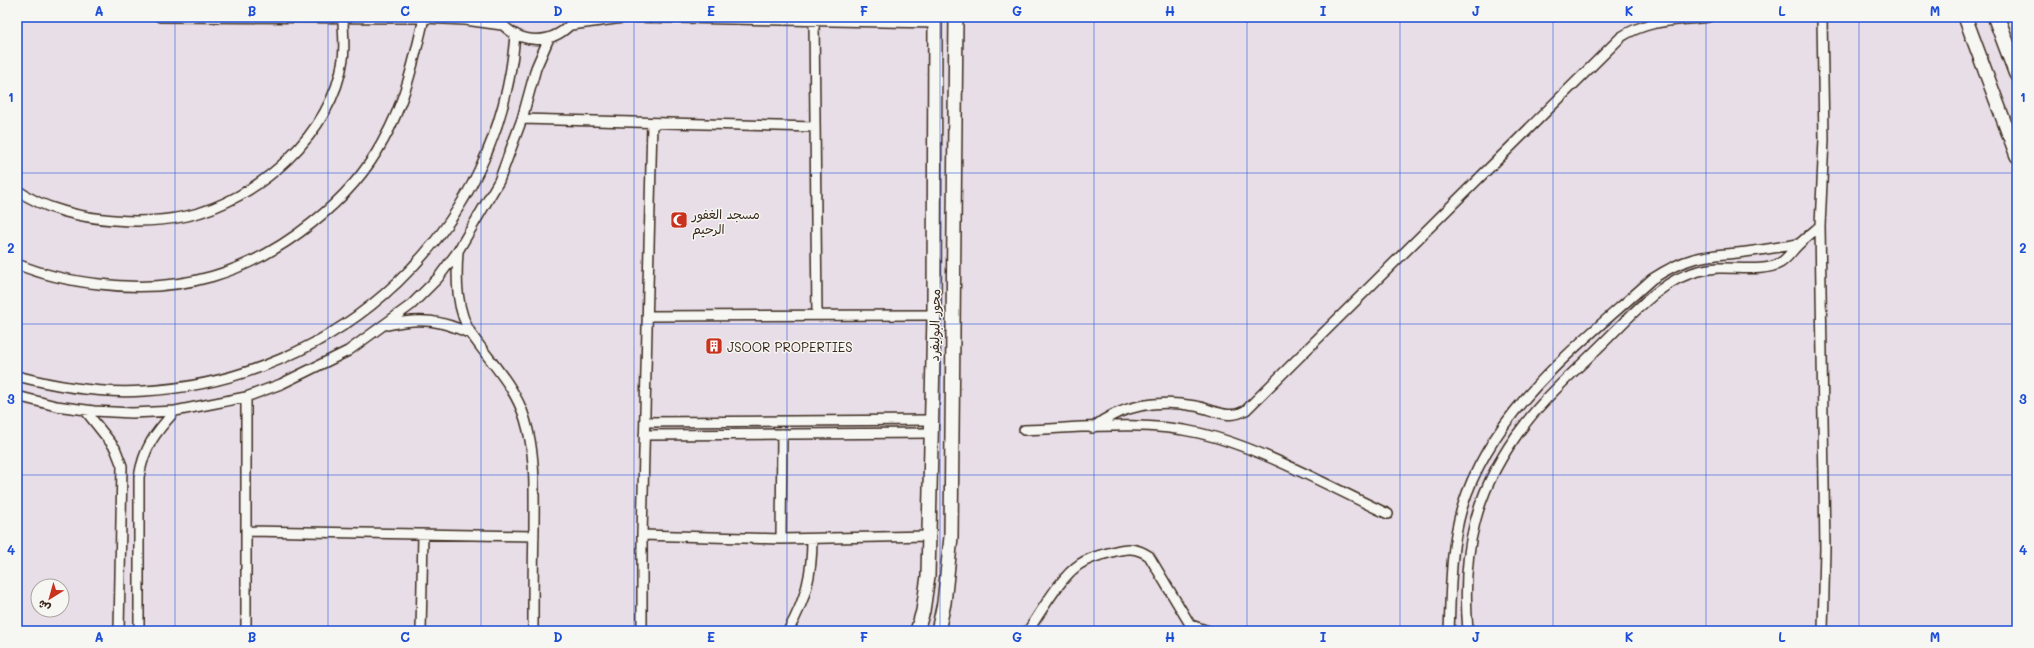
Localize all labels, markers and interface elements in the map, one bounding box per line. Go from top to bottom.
text: A [94,2,104,19]
text: B [248,2,257,19]
text: C [400,2,410,19]
text: D [553,2,563,19]
text: E [707,2,715,19]
text: F [860,2,868,19]
text: G [1012,2,1022,19]
text: H [1165,2,1175,19]
text: I [1320,2,1327,19]
text: J [1472,2,1480,19]
text: K [1625,2,1634,19]
text: L [1778,2,1786,19]
text: M [1930,2,1940,19]
text: 1 [8,88,14,105]
text: 1 [2020,88,2026,105]
place label: مسجد الغفور الرحيم [691,205,760,240]
mosque icon: مسجد الغفور الرحيم [669,210,689,230]
text: 2 [7,239,15,256]
text: 2 [2019,239,2027,256]
street label: محور البوليفرد [925,289,944,361]
building icon: JSOOR PROPERTIES [704,336,724,356]
place label: JSOOR PROPERTIES [727,338,853,355]
text: 3 [7,390,15,407]
text: 3 [2019,390,2027,407]
text: 4 [7,541,15,558]
text: 4 [2019,541,2027,558]
north arrow [30,578,70,618]
text: ش [34,597,53,616]
text: A [94,628,104,645]
text: B [248,628,257,645]
text: C [400,628,410,645]
text: D [553,628,563,645]
text: E [707,628,715,645]
text: F [860,628,868,645]
text: G [1012,628,1022,645]
text: H [1165,628,1175,645]
text: I [1320,628,1327,645]
text: J [1472,628,1480,645]
text: K [1625,628,1634,645]
text: L [1778,628,1786,645]
text: M [1930,628,1940,645]

